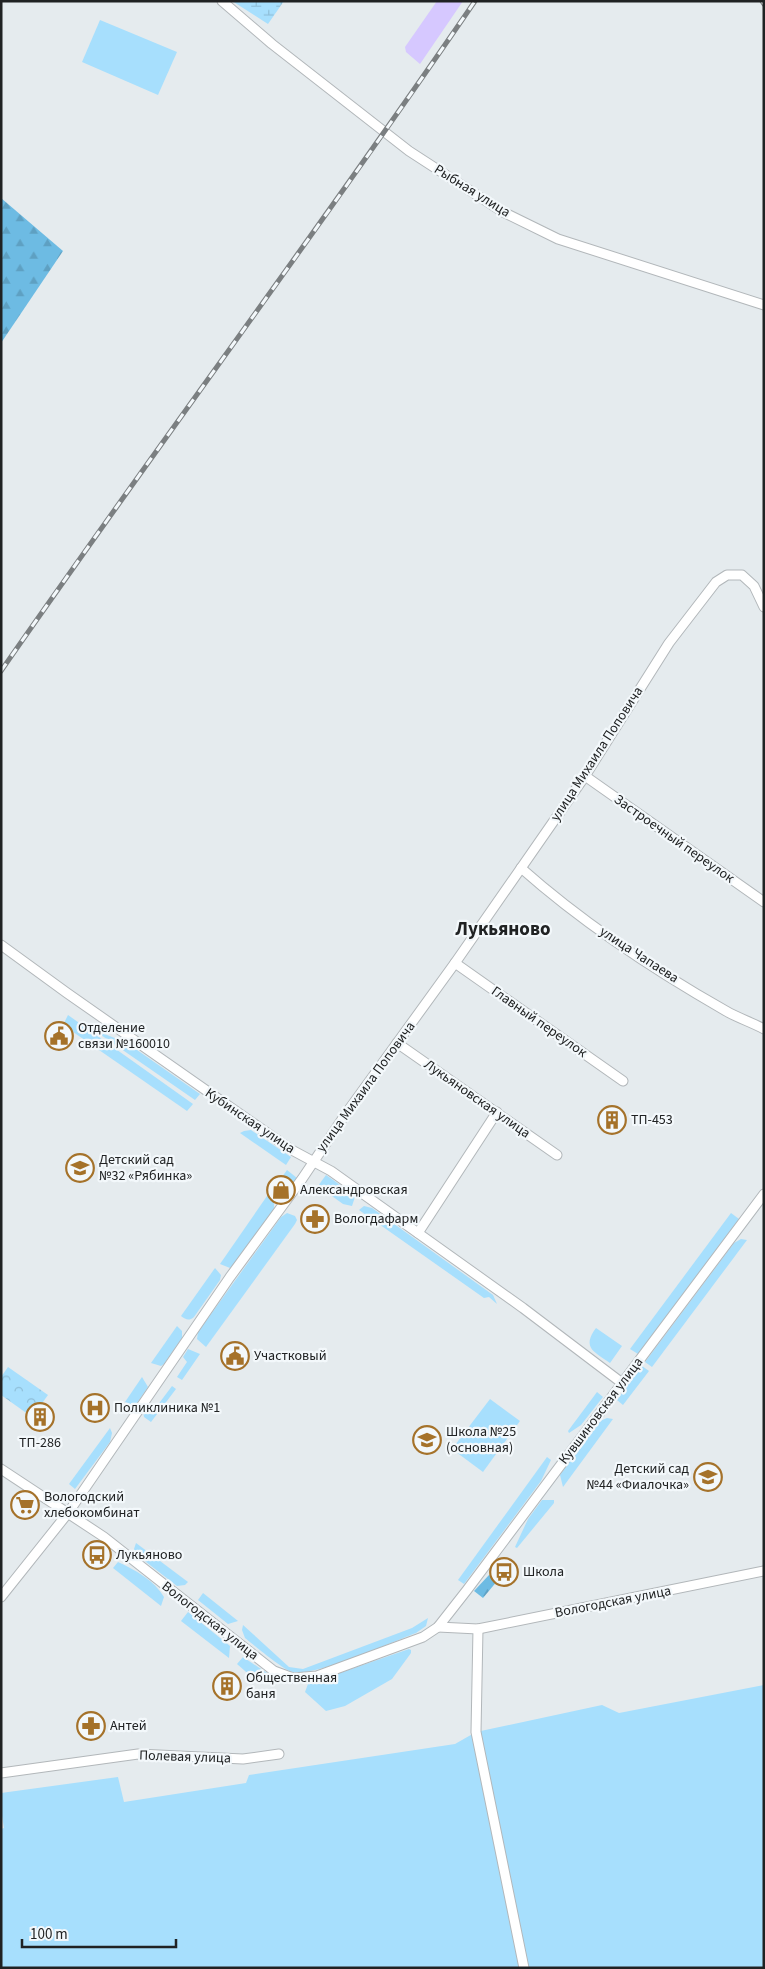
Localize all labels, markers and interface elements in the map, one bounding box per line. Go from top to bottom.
street label: Рыбная улица [430,160,514,222]
street label: улица Михаила Поповича [546,683,648,825]
street label: Застроечный переулок [610,790,738,888]
district label: Лукьяново [455,916,550,943]
street label: улица Чапаева [595,922,683,988]
street label: Главный переулок [487,981,591,1063]
place label: Отделение связи №160010 [78,1018,170,1054]
street label: улица Михаила Поповича [312,1018,420,1156]
public building icon: Отделение связи №160010 [44,1021,74,1051]
street label: Лукьяновская улица [420,1055,534,1143]
street label: Кубинская улица [201,1083,299,1159]
building icon: ТП-453 [597,1105,627,1135]
place label: ТП-453 [631,1110,673,1130]
place label: Детский сад №32 «Рябинка» [99,1150,192,1186]
school or university icon: Детский сад №32 «Рябинка» [65,1153,95,1183]
shop icon: Александровская [266,1175,296,1205]
place label: Александровская [300,1180,408,1200]
pharmacy icon: Вологдафарм [300,1204,330,1234]
place label: Вологдафарм [334,1209,418,1229]
public building icon: Участковый [220,1341,250,1371]
place label: Участковый [254,1346,327,1366]
street label: Кувшиновская улица [554,1353,648,1469]
hospital icon: Поликлиника №1 [80,1393,110,1423]
place label: Поликлиника №1 [114,1398,220,1418]
building icon: ТП-286 [25,1402,55,1432]
place label: Школа №25 (основная) [446,1422,516,1458]
school or university icon: Школа №25 (основная) [412,1425,442,1455]
place label: ТП-286 [19,1433,61,1453]
place label: Детский сад №44 «Фиалочка» [587,1459,690,1495]
school or university icon: Детский сад №44 «Фиалочка» [693,1462,723,1492]
place label: Вологодский хлебокомбинат [44,1487,140,1523]
supermarket icon: Вологодский хлебокомбинат [10,1490,40,1520]
bus stop icon: Лукьяново [82,1540,112,1570]
place label: Лукьяново [116,1545,182,1565]
bus stop icon: Школа [489,1557,519,1587]
place label: Школа [523,1562,564,1582]
street label: Вологодская улица [157,1577,263,1665]
street label: Вологодская улица [553,1581,673,1623]
place label: Общественная баня [246,1668,337,1704]
building icon: Общественная баня [212,1671,242,1701]
pharmacy icon: Антей [76,1711,106,1741]
place label: Антей [110,1716,147,1736]
street label: Полевая улица [139,1745,231,1769]
scale bar [22,1916,176,1948]
text: 100 m [30,1924,68,1945]

